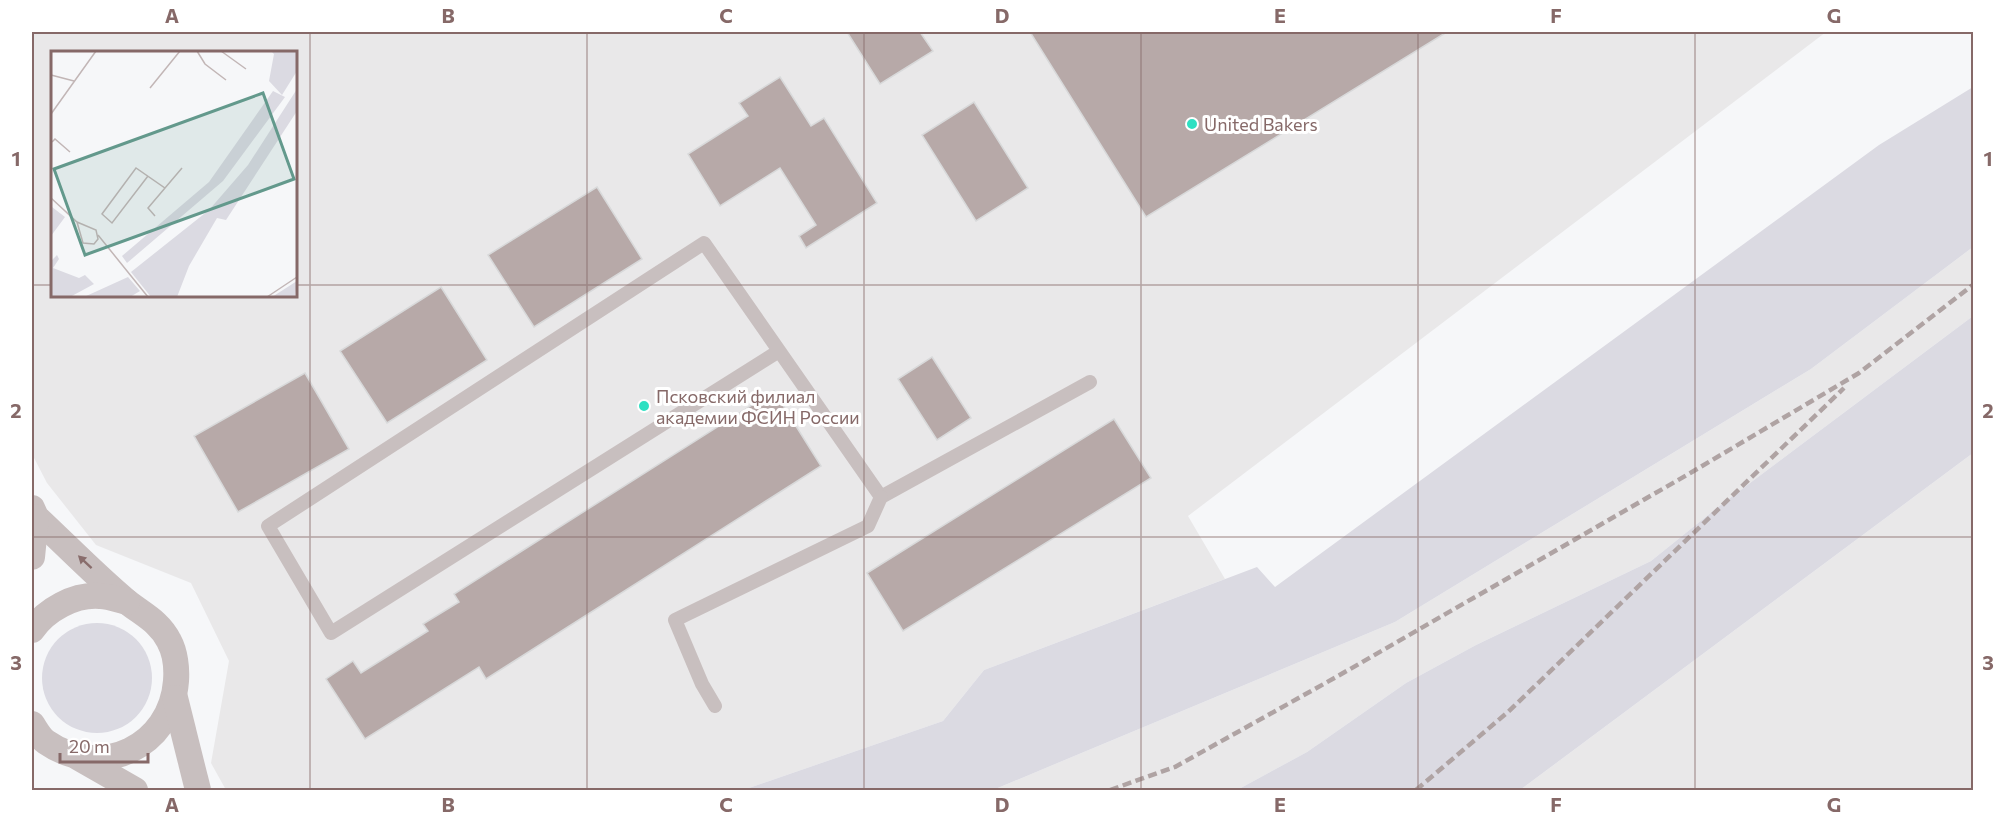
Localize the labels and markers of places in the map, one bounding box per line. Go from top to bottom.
place label: United Bakers [1204,113,1318,135]
marker: United Bakers [1185,117,1199,131]
place label: Псковский филиал академии ФСИН России [656,385,860,428]
marker: Псковский филиал академии ФСИН России [637,399,651,413]

